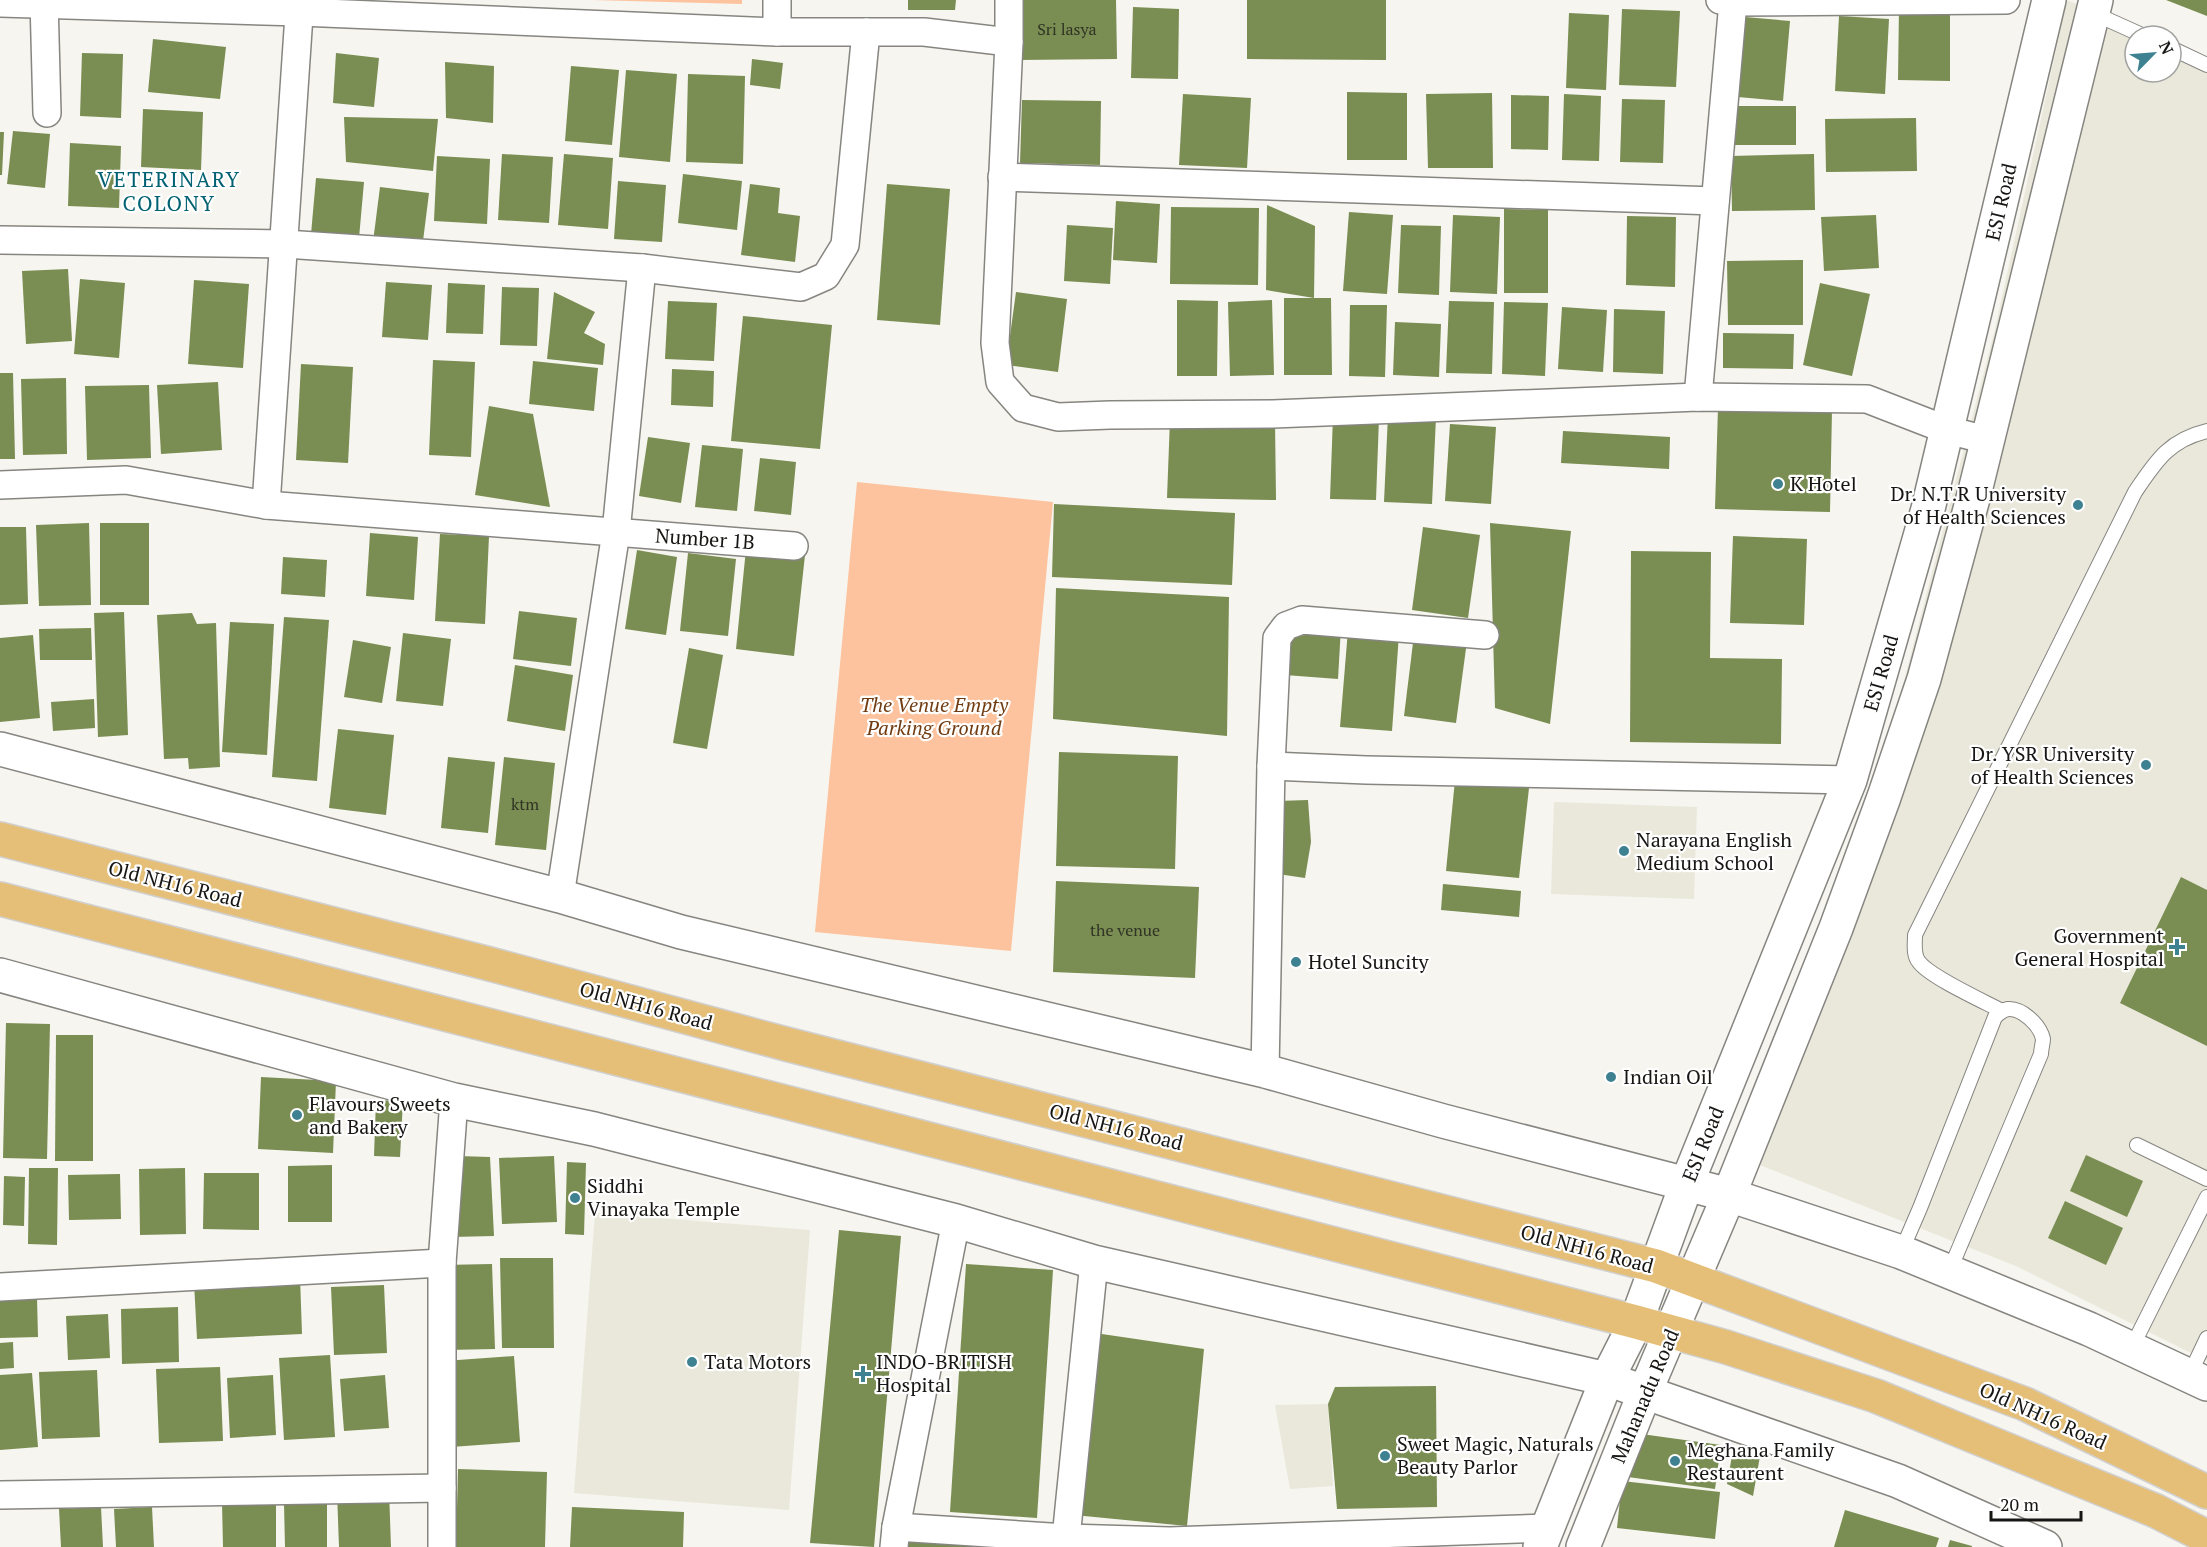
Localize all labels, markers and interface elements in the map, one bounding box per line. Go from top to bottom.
house number: Sri lasya [1037,18,1097,40]
north arrow [2123,24,2183,84]
text: N [2154,38,2179,58]
street label: ESI Road [1978,160,2023,243]
district label: VETERINARY COLONY [98,165,240,217]
place label: K Hotel [1790,470,1857,497]
marker: K Hotel [1771,477,1785,491]
place label: Dr. N.T.R University of Health Sciences [1890,480,2067,530]
marker: Dr. N.T.R University of Health Sciences [2071,498,2085,512]
street label: Number 1B [654,522,756,555]
street label: ESI Road [1857,631,1904,715]
park label: The Venue Empty Parking Ground [860,691,1009,741]
place label: Dr. YSR University of Health Sciences [1971,740,2135,790]
marker: Dr. YSR University of Health Sciences [2139,758,2153,772]
house number: ktm [511,793,539,815]
place label: Narayana English Medium School [1636,826,1792,876]
marker: Narayana English Medium School [1617,844,1631,858]
street label: Old NH16 Road [105,854,245,913]
house number: the venue [1090,919,1160,941]
place label: Government General Hospital [2014,922,2165,972]
marker: Government General Hospital [2168,938,2186,956]
place label: Hotel Suncity [1308,948,1430,975]
marker: Hotel Suncity [1289,955,1303,969]
street label: Old NH16 Road [577,975,716,1036]
place label: Indian Oil [1623,1063,1713,1090]
marker: Indian Oil [1604,1070,1618,1084]
place label: Flavours Sweets and Bakery [309,1090,451,1140]
street label: Old NH16 Road [1046,1097,1186,1156]
street label: ESI Road [1675,1102,1730,1185]
marker: Flavours Sweets and Bakery [290,1108,304,1122]
place label: Siddhi Vinayaka Temple [587,1172,740,1222]
marker: Siddhi Vinayaka Temple [568,1191,582,1205]
street label: Old NH16 Road [1518,1218,1657,1279]
street label: Mahanadu Road [1604,1325,1685,1467]
place label: Tata Motors [704,1348,811,1375]
place label: INDO-BRITISH Hospital [876,1348,1012,1398]
marker: Tata Motors [685,1355,699,1369]
marker: INDO-BRITISH Hospital [854,1365,872,1383]
street label: Old NH16 Road [1975,1375,2111,1456]
place label: Sweet Magic, Naturals Beauty Parlor [1397,1430,1594,1480]
place label: Meghana Family Restaurent [1687,1436,1835,1486]
marker: Sweet Magic, Naturals Beauty Parlor [1378,1449,1392,1463]
marker: Meghana Family Restaurent [1668,1454,1682,1468]
scale bar [1991,1484,2081,1522]
text: 20 m [2000,1492,2040,1516]

